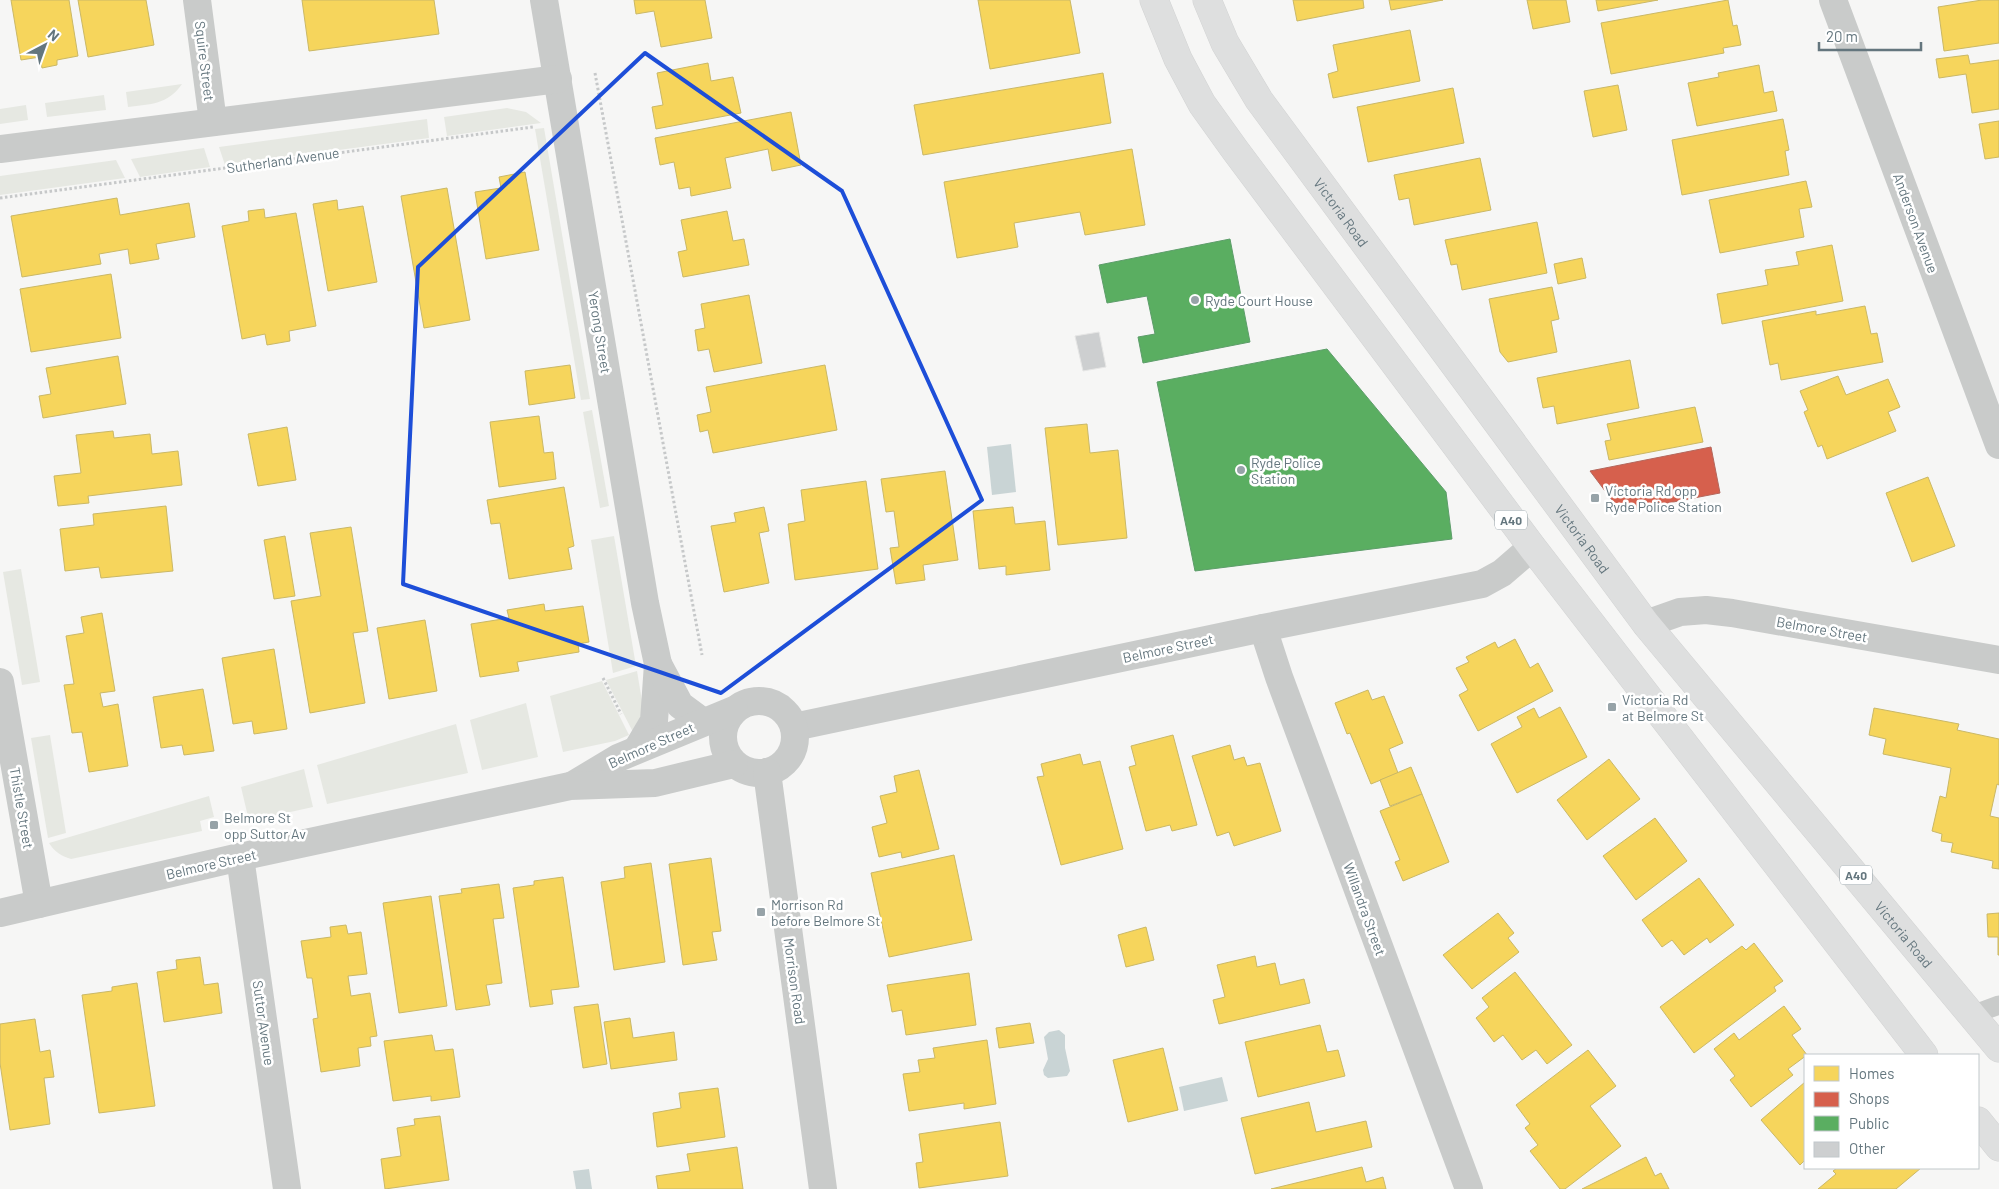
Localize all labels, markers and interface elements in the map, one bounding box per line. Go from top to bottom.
north arrow [20,20,70,70]
street label: Squire Street [192,20,218,102]
scale bar [1819,20,1922,52]
text: N [45,25,63,44]
text: 20 m [1826,27,1858,45]
street label: Sutherland Avenue [226,144,340,176]
street label: Anderson Avenue [1890,171,1942,275]
street label: Victoria Road [1311,174,1373,250]
street label: Yerong Street [585,290,615,374]
place label: Ryde Court House [1205,292,1313,309]
marker: Ryde Court House [1189,294,1201,306]
place label: Ryde Police Station [1251,454,1321,487]
marker: Ryde Police Station [1235,464,1247,476]
place label: Victoria Rd opp Ryde Police Station [1605,482,1722,515]
marker: Victoria Rd opp Ryde Police Station [1589,492,1601,504]
street label: Victoria Road [1552,501,1614,576]
road number: A40 [1495,510,1527,530]
street label: Belmore Street [1775,613,1869,645]
street label: Belmore Street [1121,630,1215,666]
place label: Victoria Rd at Belmore St [1622,691,1704,724]
marker: Victoria Rd at Belmore St [1606,701,1618,713]
street label: Belmore Street [605,719,697,771]
street label: Thistle Street [6,766,38,850]
place label: Belmore St opp Suttor Av [224,809,306,842]
marker: Belmore St opp Suttor Av [208,819,220,831]
street label: Belmore Street [164,845,258,883]
street label: Willandra Street [1340,860,1390,958]
road number: A40 [1840,866,1872,884]
place label: Morrison Rd before Belmore St [771,896,880,929]
street label: Victoria Road [1872,897,1937,971]
marker: Morrison Rd before Belmore St [755,906,767,918]
street label: Morrison Road [781,937,809,1025]
street label: Suttor Avenue [250,979,278,1067]
legend [1804,1054,1979,1169]
text: Homes [1849,1064,1894,1082]
text: Shops [1849,1089,1889,1107]
text: Public [1849,1114,1889,1132]
text: Other [1849,1139,1886,1157]

